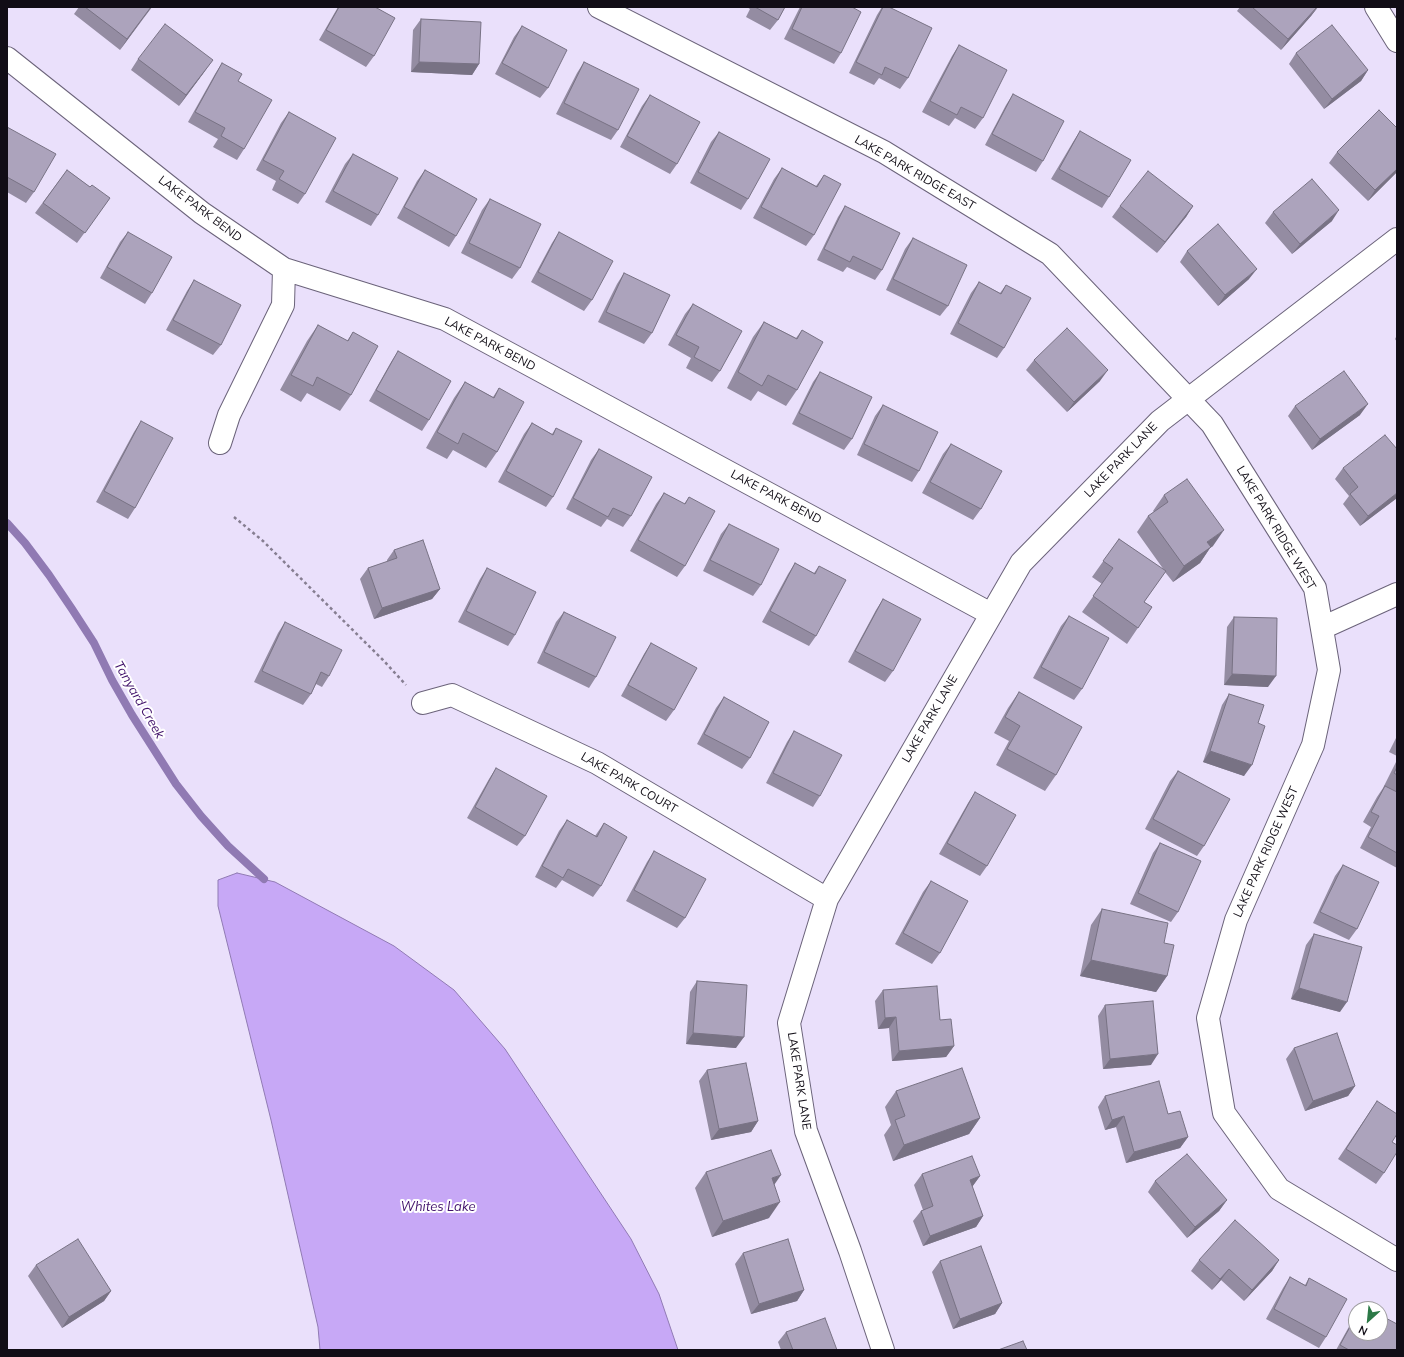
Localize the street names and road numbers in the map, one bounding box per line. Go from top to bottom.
street label: LAKE PARK RIDGE EAST [852,132,978,214]
street label: LAKE PARK BEND [155,173,245,245]
street label: LAKE PARK BEND [442,314,538,374]
street label: LAKE PARK LANE [1081,419,1161,501]
street label: LAKE PARK RIDGE WEST [1233,463,1319,593]
street label: LAKE PARK BEND [728,467,824,527]
street label: LAKE PARK LANE [899,673,961,765]
street label: LAKE PARK COURT [578,750,680,816]
street label: LAKE PARK RIDGE WEST [1231,784,1301,920]
street label: LAKE PARK LANE [784,1031,814,1131]

